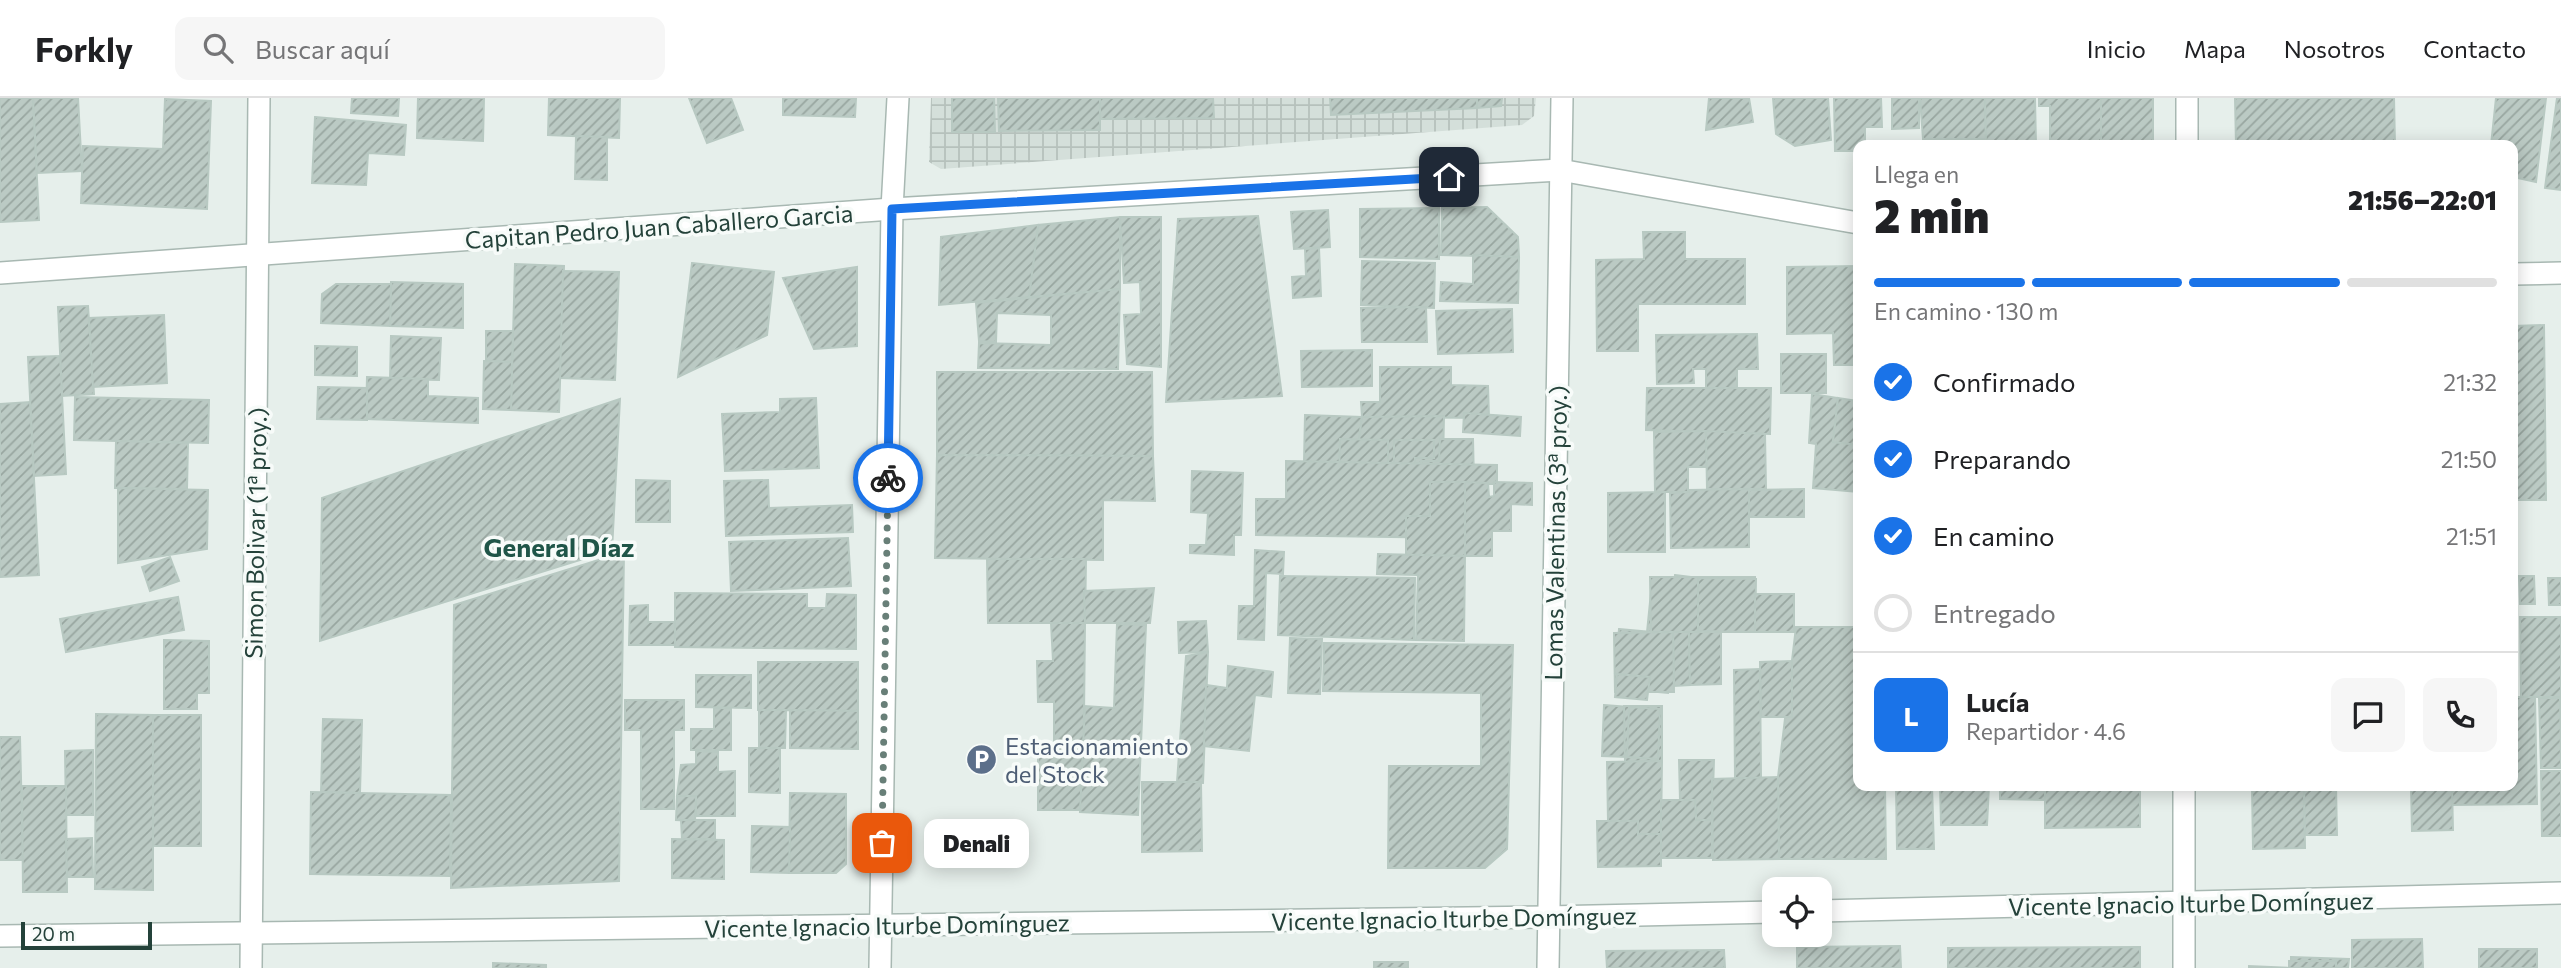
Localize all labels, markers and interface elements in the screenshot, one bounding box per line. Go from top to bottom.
search box [175,17,665,80]
text: Forkly [35,28,133,69]
icon: search [199,29,237,67]
text: Buscar aquí [255,33,390,64]
text: Inicio [2087,34,2146,63]
text: Mapa [2184,34,2246,63]
text: Nosotros [2284,34,2385,63]
text: Contacto [2423,34,2526,63]
pin [1419,147,1479,207]
icon: home [1430,158,1468,196]
text: Llega en [1874,160,1959,188]
text: 21:56–22:01 [2348,184,2497,215]
text: 2 min [1874,186,1990,242]
street label: Capitan Pedro Juan Caballero Garcia [464,198,854,254]
text: En camino · 130 m [1874,297,2058,325]
icon: check [1874,363,1912,401]
text: Confirmado [1933,366,2075,397]
text: 21:32 [2443,368,2497,396]
street label: Lomas Valentinas (3ª proy.) [1538,385,1572,681]
street label: Simon Bolivar (1ª proy.) [238,407,272,659]
icon: check [1874,440,1912,478]
courier [853,443,923,513]
text: Preparando [1933,443,2071,474]
text: 21:50 [2441,445,2497,473]
icon: bike [869,459,907,497]
icon: check [1874,517,1912,555]
text: En camino [1933,520,2055,551]
text: 21:51 [2446,522,2497,550]
district label: General Díaz [483,531,635,562]
text: Entregado [1933,597,2056,628]
button: chat [2331,678,2405,752]
button: phone [2423,678,2497,752]
text: Lucía [1966,686,2029,717]
text: L [1903,700,1919,731]
text: Repartidor · 4.6 [1966,717,2126,745]
place label: Estacionamiento del Stock [1005,731,1189,788]
parking icon: Estacionamiento del Stock [965,742,999,776]
pin [852,813,912,873]
callout: Denali [924,818,1029,868]
icon: bag [863,824,901,862]
text: Denali [943,829,1010,857]
map controls [1762,877,1832,947]
button: locate [1762,877,1832,947]
street label: Vicente Ignacio Iturbe Domínguez [2008,885,2374,921]
street label: Vicente Ignacio Iturbe Domínguez [1271,900,1637,936]
street label: Vicente Ignacio Iturbe Domínguez [704,907,1070,943]
scale bar [21,919,152,951]
text: 20 m [32,922,75,945]

